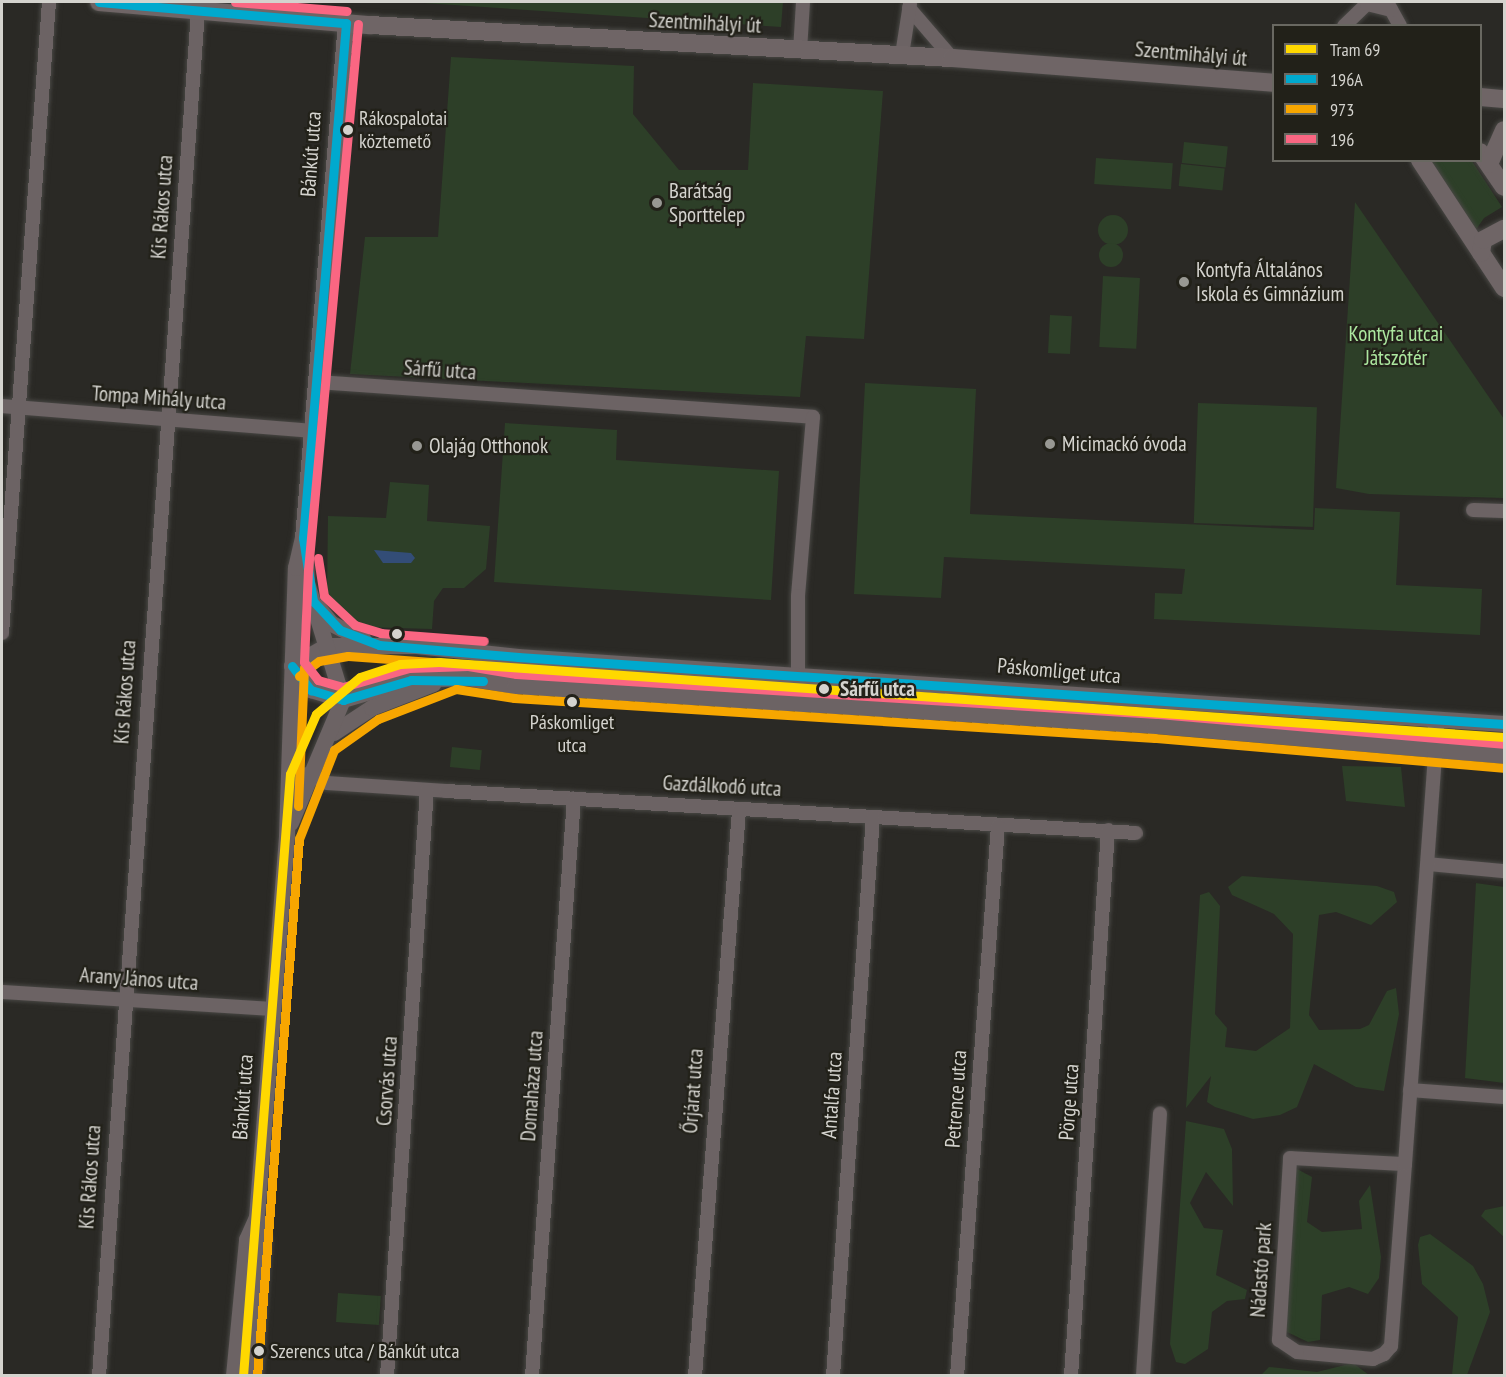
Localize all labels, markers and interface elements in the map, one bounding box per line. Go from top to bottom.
street label: Szentmihályi út [648,7,762,39]
legend [1272,24,1482,162]
street label: Szentmihályi út [1134,37,1248,71]
text: Tram 69 [1330,38,1380,61]
text: 196A [1330,68,1363,91]
text: 973 [1330,98,1354,121]
place label: Rákospalotai köztemető [359,106,447,153]
street label: Bánkút utca [295,110,327,198]
marker: Rákospalotai köztemető [342,124,354,136]
text: 196 [1330,128,1354,151]
street label: Kis Rákos utca [146,154,178,260]
place label: Barátság Sporttelep [669,178,745,228]
marker: Barátság Sporttelep [650,196,664,210]
place label: Kontyfa Általános Iskola és Gimnázium [1196,257,1344,307]
marker: Kontyfa Általános Iskola és Gimnázium [1177,275,1191,289]
park label: Kontyfa utcai Játszótér [1349,321,1443,371]
street label: Sárfű utca [403,355,477,385]
street label: Tompa Mihály utca [91,381,227,415]
place label: Micimackó óvoda [1062,431,1187,457]
place label: Olajág Otthonok [429,433,548,459]
marker: Micimackó óvoda [1043,437,1057,451]
marker: Olajág Otthonok [410,439,424,453]
unlabelled marker [391,628,403,640]
street label: Kis Rákos utca [109,639,141,745]
street label: Páskomliget utca [996,653,1122,689]
place label: Sárfű utca [840,676,915,702]
marker: Sárfű utca [813,678,835,700]
marker: Páskomliget utca [566,696,578,708]
place label: Páskomliget utca [530,711,614,758]
street label: Gazdálkodó utca [662,770,782,802]
street label: Arany János utca [78,962,200,996]
street label: Domaháza utca [516,1030,548,1142]
street label: Csorvás utca [371,1035,403,1127]
street label: Őrjárat utca [677,1048,709,1134]
street label: Petrence utca [940,1049,972,1149]
street label: Antalfa utca [816,1051,848,1139]
street label: Bánkút utca [227,1053,259,1141]
street label: Pörge utca [1054,1063,1084,1141]
street label: Kis Rákos utca [74,1124,106,1230]
street label: Nádastó park [1245,1222,1277,1318]
place label: Szerencs utca / Bánkút utca [270,1339,459,1363]
marker: Szerencs utca / Bánkút utca [253,1345,265,1357]

